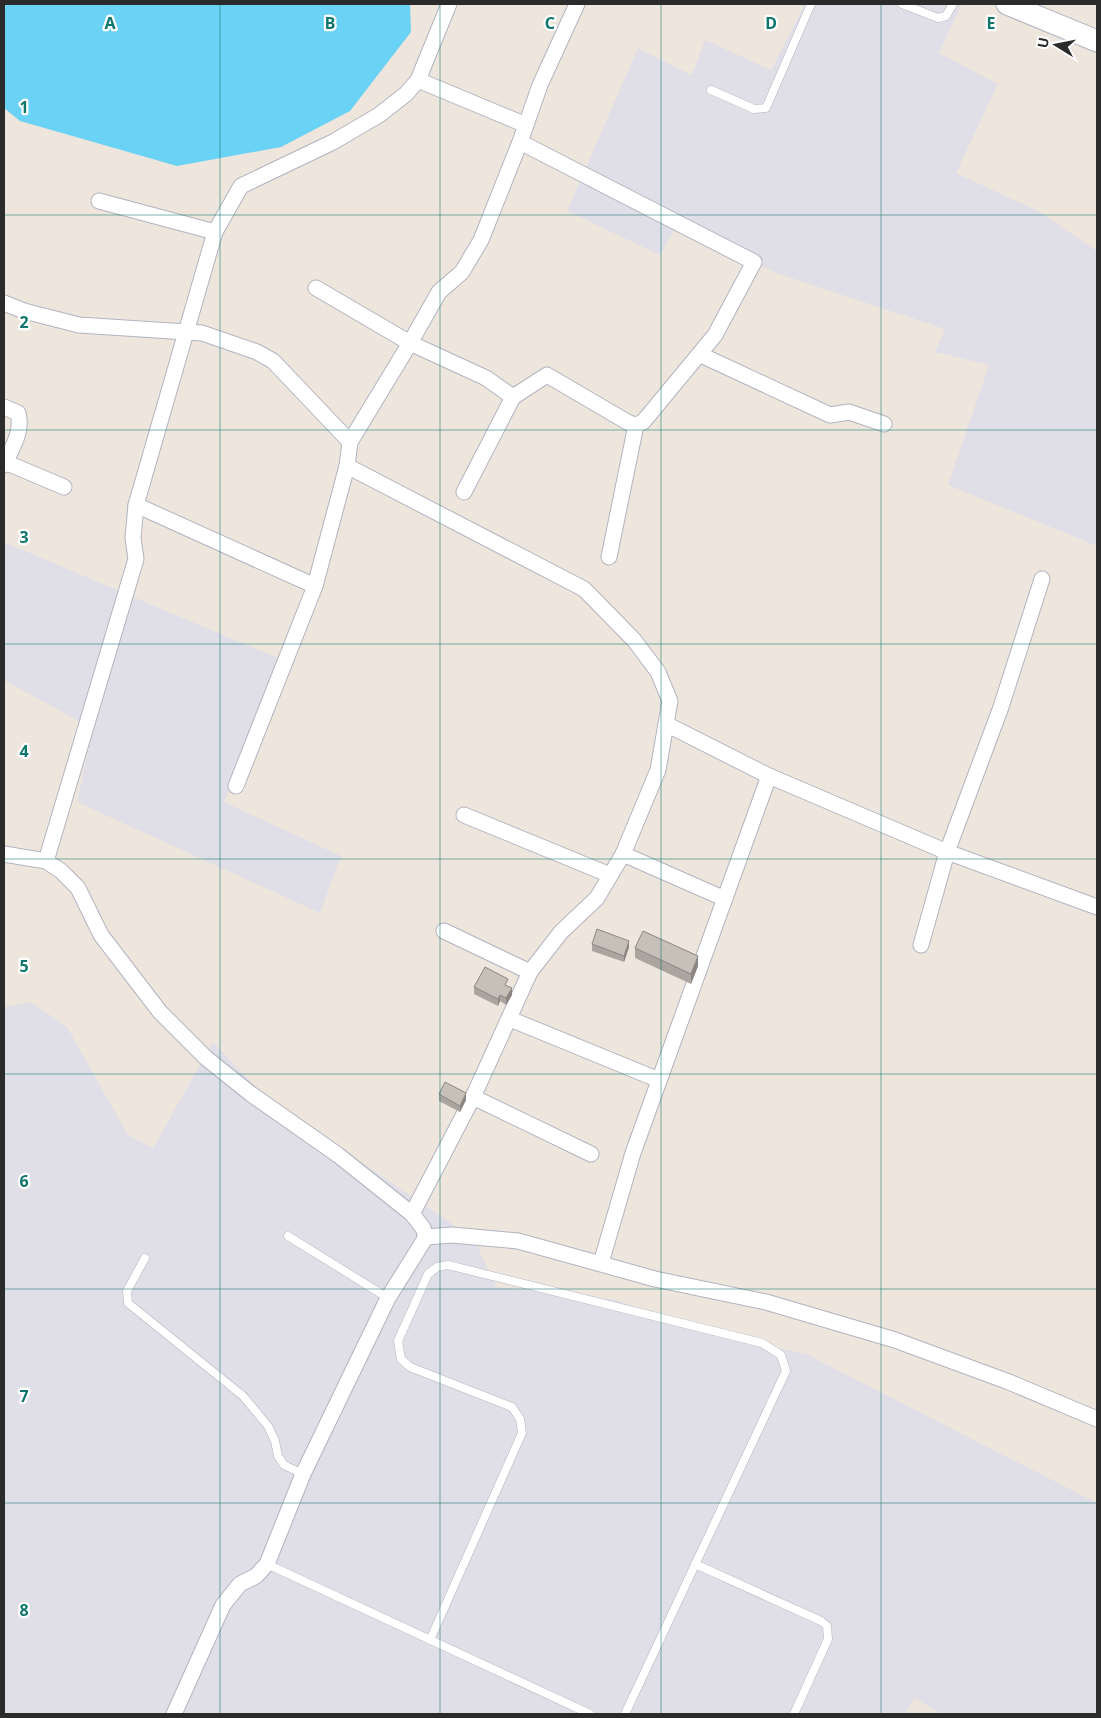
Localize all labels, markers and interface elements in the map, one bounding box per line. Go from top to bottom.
text: A [104,12,116,34]
text: B [325,12,335,34]
text: C [545,12,555,34]
text: D [765,12,777,34]
text: E [987,12,996,34]
north arrow [1031,20,1081,70]
text: U [1032,36,1053,50]
text: 1 [19,96,29,118]
text: 2 [19,311,29,333]
text: 3 [19,526,29,548]
text: 4 [19,740,29,762]
text: 5 [19,955,29,977]
text: 6 [19,1170,29,1192]
text: 7 [19,1385,29,1407]
text: 8 [19,1599,29,1621]

